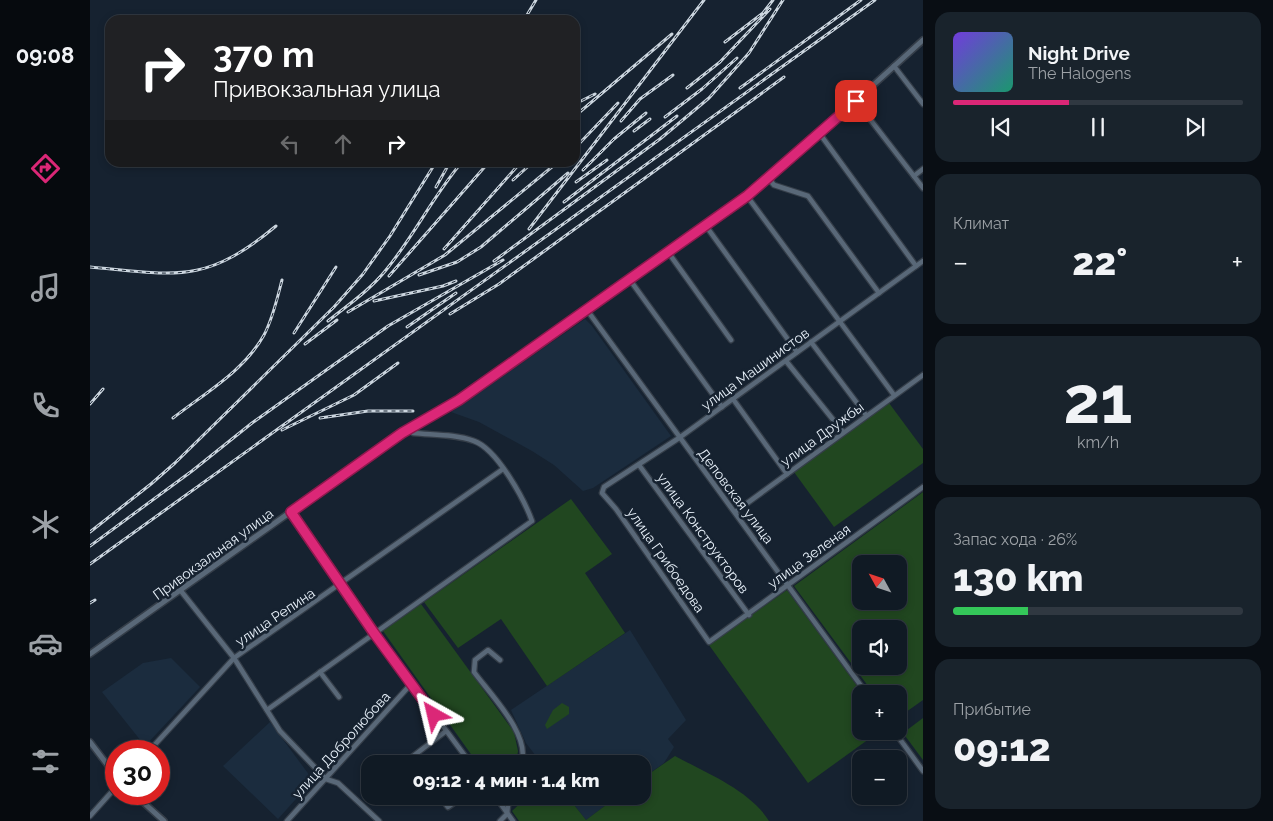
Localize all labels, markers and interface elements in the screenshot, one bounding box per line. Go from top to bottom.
text: 370 m [213,34,315,75]
icon: right [130,35,195,100]
text: 09:08 [16,42,74,68]
text: Night Drive [1028,42,1130,64]
text: The Halogens [1028,64,1131,83]
text: Привокзальная улица [213,76,440,102]
pin [835,80,877,122]
icon: arrive [842,87,870,115]
icon: previous [987,113,1015,141]
icon: pause [1084,113,1112,141]
icon: next [1181,113,1209,141]
icon: left [276,130,304,158]
icon: ahead [329,130,357,158]
icon: right [382,130,410,158]
icon: directions [28,151,63,186]
text: Климат [953,214,1009,233]
text: 22° [1072,239,1127,284]
text: − [953,246,968,279]
text: + [1231,246,1243,279]
icon: music [28,270,63,305]
street label: улица Машинистов [698,325,812,413]
text: 21 [1064,362,1132,438]
icon: phone [28,388,63,423]
street label: улица Дружбы [777,399,867,469]
text: km/h [1077,433,1119,452]
street label: Деповская улица [695,445,777,547]
street label: улица Конструкторов [654,470,752,596]
street label: Привокзальная улица [150,505,276,603]
street label: улица Грибоедова [624,505,708,615]
icon: climate [28,507,63,542]
street label: улица Зеленая [765,521,853,591]
text: Запас хода · 26% [953,530,1077,549]
north arrow [852,555,908,610]
map controls [852,555,907,805]
text: 130 km [953,555,1084,600]
street label: улица Репина [232,585,318,649]
button: sound [852,620,907,675]
icon: car [28,626,63,661]
button: + [852,685,907,740]
street label: улица Добролюбова [289,688,393,802]
position arrow [407,688,459,740]
text: Прибытие [953,700,1031,719]
text: 09:12 [953,725,1051,770]
speed limit sign: 30 [105,740,170,805]
icon: filters [28,744,63,779]
button: − [852,750,907,805]
text: 09:12 · 4 мин · 1.4 km [413,769,599,791]

